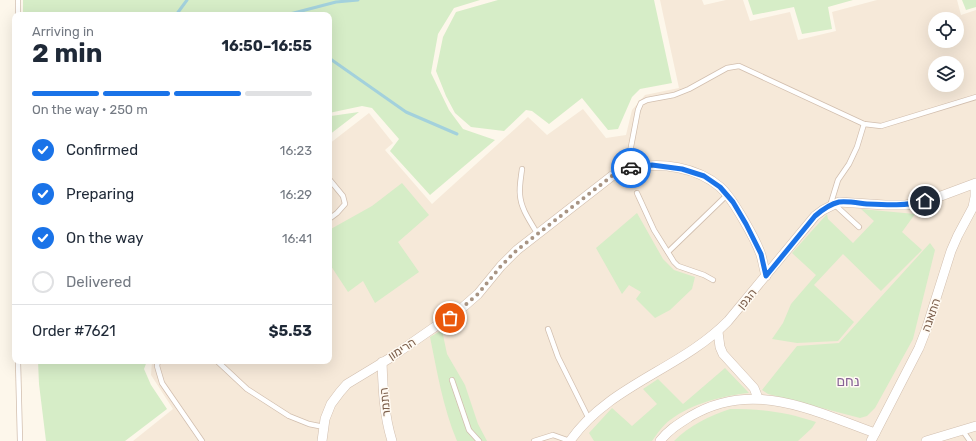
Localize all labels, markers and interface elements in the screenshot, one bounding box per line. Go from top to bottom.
map controls [928,12,964,92]
button: locate [928,12,964,48]
text: Arriving in [32,24,94,39]
text: 16:50–16:55 [221,37,312,55]
text: 2 min [32,38,102,69]
button: layers [928,56,964,92]
text: On the way · 250 m [32,102,148,117]
icon: check [32,139,54,161]
text: Confirmed [66,141,138,159]
text: 16:23 [280,143,312,158]
courier [611,148,651,188]
icon: car [620,157,642,179]
icon: check [32,183,54,205]
pin [908,184,942,218]
text: Preparing [66,185,134,203]
text: 16:29 [280,187,312,202]
icon: home [914,190,936,212]
icon: check [32,227,54,249]
text: On the way [66,229,144,247]
text: 16:41 [282,231,312,246]
text: Delivered [66,273,131,291]
street label: הגפן [734,286,760,312]
street label: התאנה [919,296,943,334]
pin [433,301,467,335]
icon: bag [439,307,461,329]
text: Order #7621 [32,322,116,340]
text: $5.53 [269,322,312,340]
street label: הרימון [386,335,418,363]
district label: נחם [836,373,860,390]
street label: התמר [377,387,393,417]

